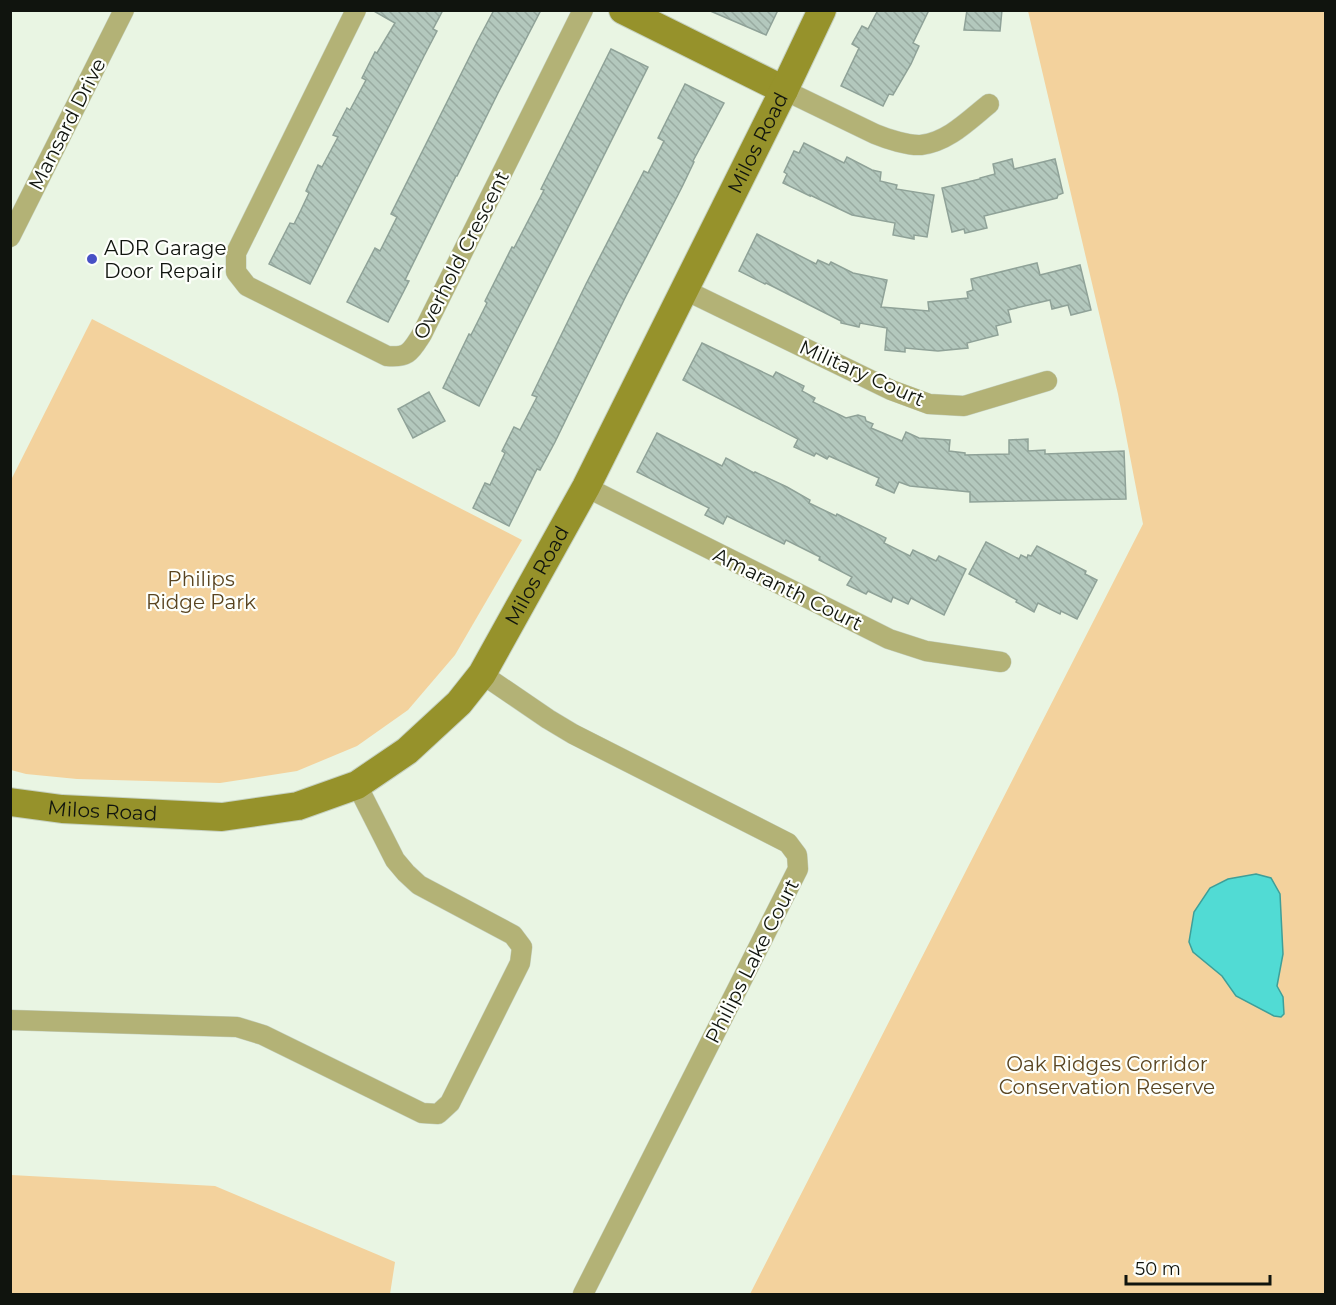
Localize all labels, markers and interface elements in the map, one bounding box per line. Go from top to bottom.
street label: Mansard Drive [23,54,111,194]
street label: Milos Road [722,88,793,197]
street label: Overhold Crescent [408,167,514,343]
place label: ADR Garage Door Repair [104,236,227,283]
marker: ADR Garage Door Repair [85,252,99,266]
street label: Military Court [796,335,928,411]
street label: Milos Road [500,522,574,629]
street label: Amaranth Court [710,543,866,635]
park label: Philips Ridge Park [146,567,256,614]
street label: Milos Road [46,795,158,826]
street label: Philips Lake Court [700,875,804,1047]
park label: Oak Ridges Corridor Conservation Reserve [999,1052,1215,1099]
scale bar [1126,1248,1270,1286]
text: 50 m [1135,1258,1181,1280]

